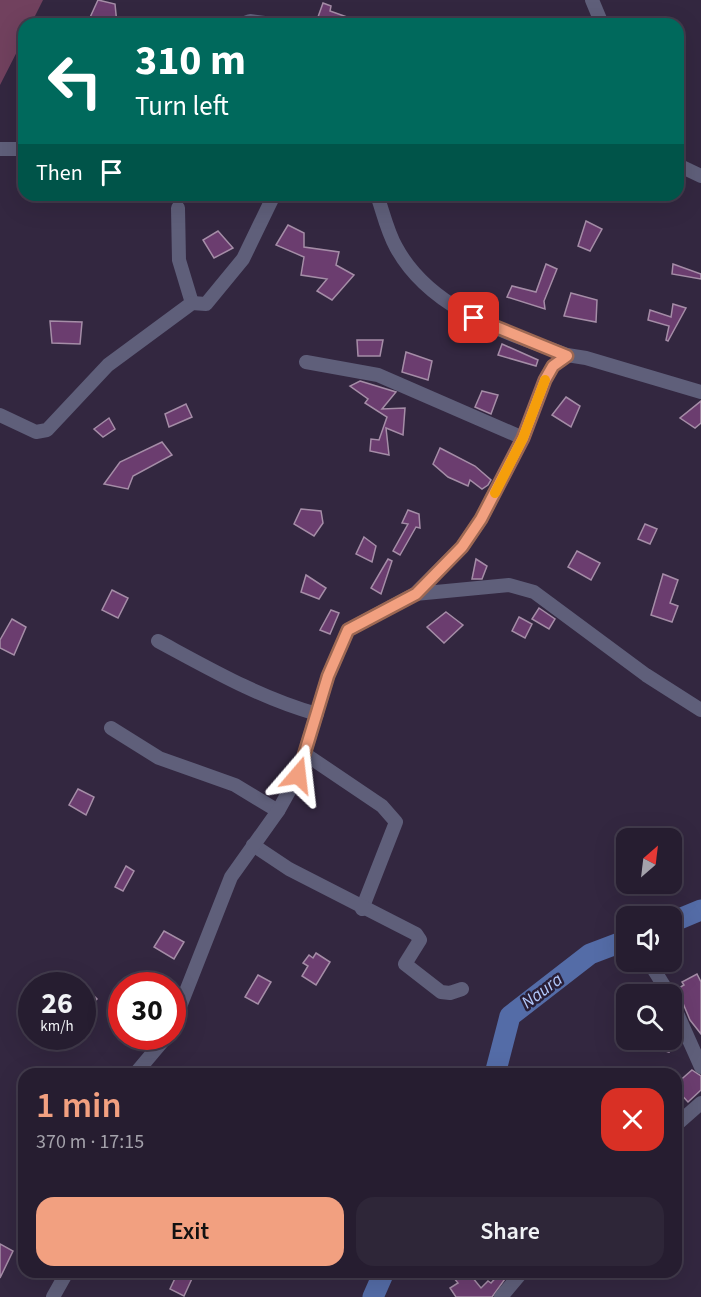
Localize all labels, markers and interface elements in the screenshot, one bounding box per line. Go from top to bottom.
text: 310 m [135,31,246,91]
icon: left [36,42,114,120]
text: Turn left [135,87,229,126]
icon: arrive [95,156,128,189]
text: Then [36,157,83,189]
pin [448,292,499,343]
icon: arrive [457,301,490,334]
position arrow [266,743,330,807]
north arrow [616,828,682,894]
map controls [616,828,682,1050]
button: sound [616,906,682,972]
water label: Naura [516,967,568,1015]
speed limit sign: 30 [108,972,186,1050]
text: 26 [41,982,73,1025]
button: search [616,984,682,1050]
text: km/h [40,1016,74,1037]
text: 1 min [36,1080,122,1131]
button: close [601,1088,664,1151]
text: 370 m · 17:15 [36,1128,144,1156]
button: Exit [36,1197,344,1266]
button: Share [356,1197,664,1266]

